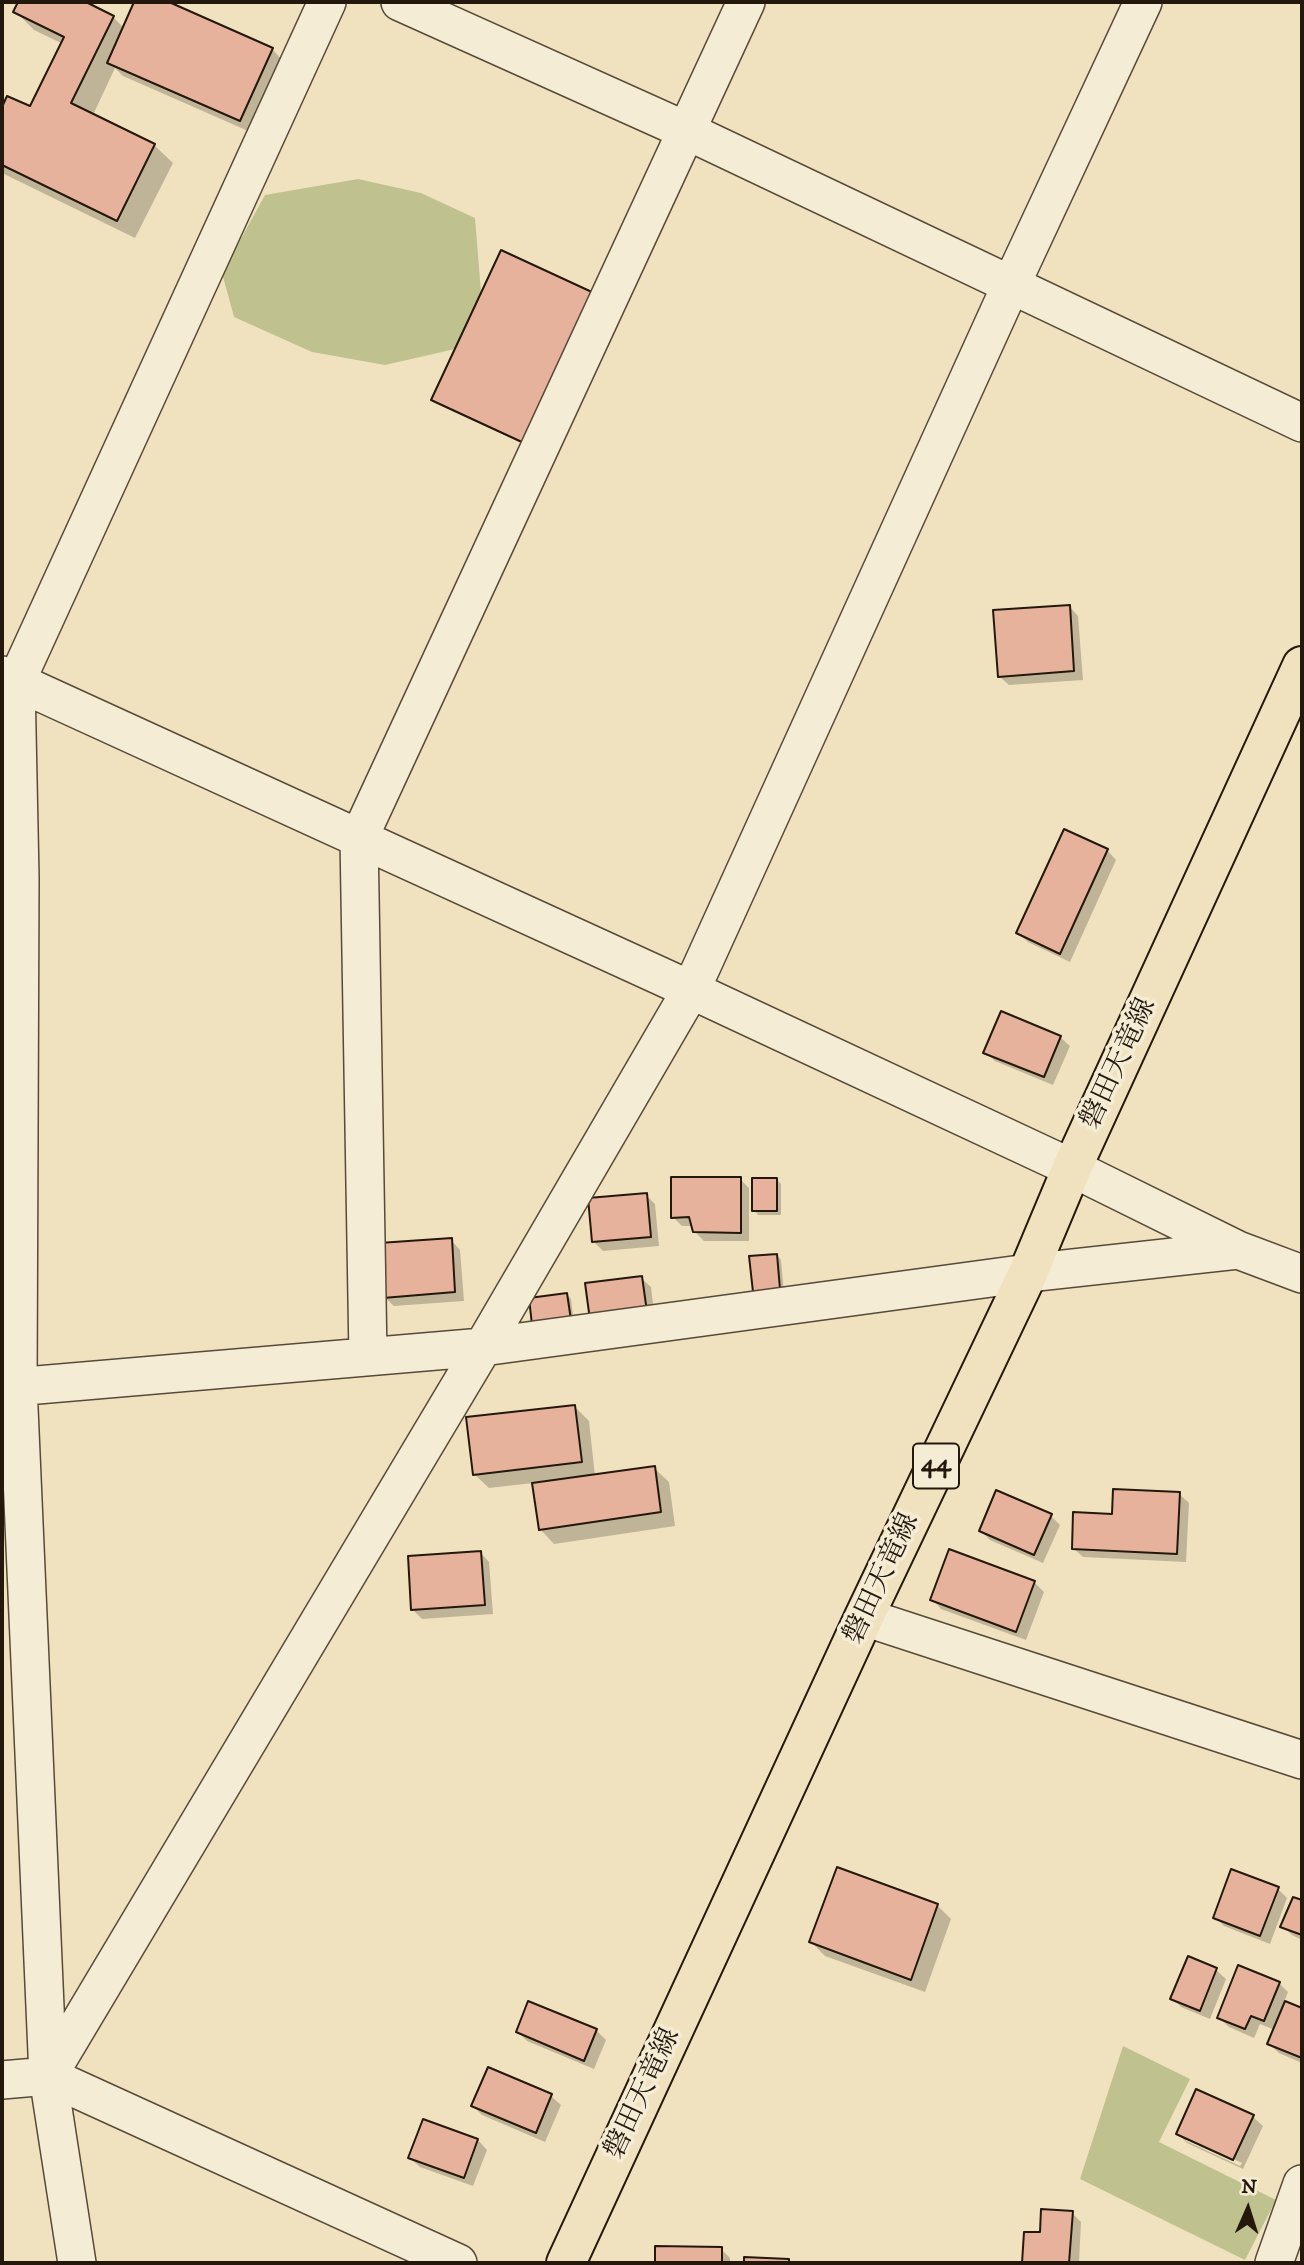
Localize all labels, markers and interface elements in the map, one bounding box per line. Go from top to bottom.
street label: 磐田天竜線 [1075,993,1165,1135]
road number: 44 [913,1443,959,1488]
street label: 磐田天竜線 [838,1508,928,1650]
street label: 磐田天竜線 [599,2023,689,2165]
north arrow [1213,2174,1283,2244]
text: N [1241,2176,1258,2199]

